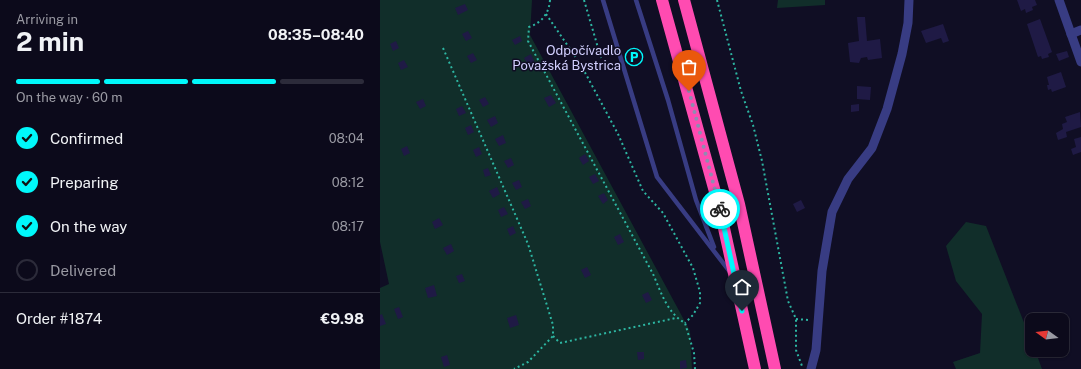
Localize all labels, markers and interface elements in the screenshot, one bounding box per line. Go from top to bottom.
text: Arriving in [16,12,78,27]
text: 2 min [16,26,84,57]
text: 08:35–08:40 [268,26,364,43]
place label: Odpočívadlo Považská Bystrica [512,43,621,73]
parking icon: Odpočívadlo Považská Bystrica [624,47,644,67]
pin [672,50,706,91]
icon: bag [678,56,700,78]
text: On the way · 60 m [16,90,122,105]
icon: check [16,127,38,149]
text: Confirmed [50,130,123,147]
text: 08:04 [329,131,364,146]
icon: check [16,171,38,193]
text: Preparing [50,174,119,191]
text: 08:12 [332,175,364,190]
courier [700,189,740,229]
icon: bike [709,198,731,220]
icon: check [16,215,38,237]
text: On the way [50,218,127,235]
text: 08:17 [332,219,364,234]
text: Delivered [50,262,116,279]
pin [725,270,759,311]
icon: home [731,276,753,298]
text: Order #1874 [16,310,102,327]
text: €9.98 [320,310,364,327]
north arrow [1025,313,1069,357]
map controls [1025,313,1069,357]

